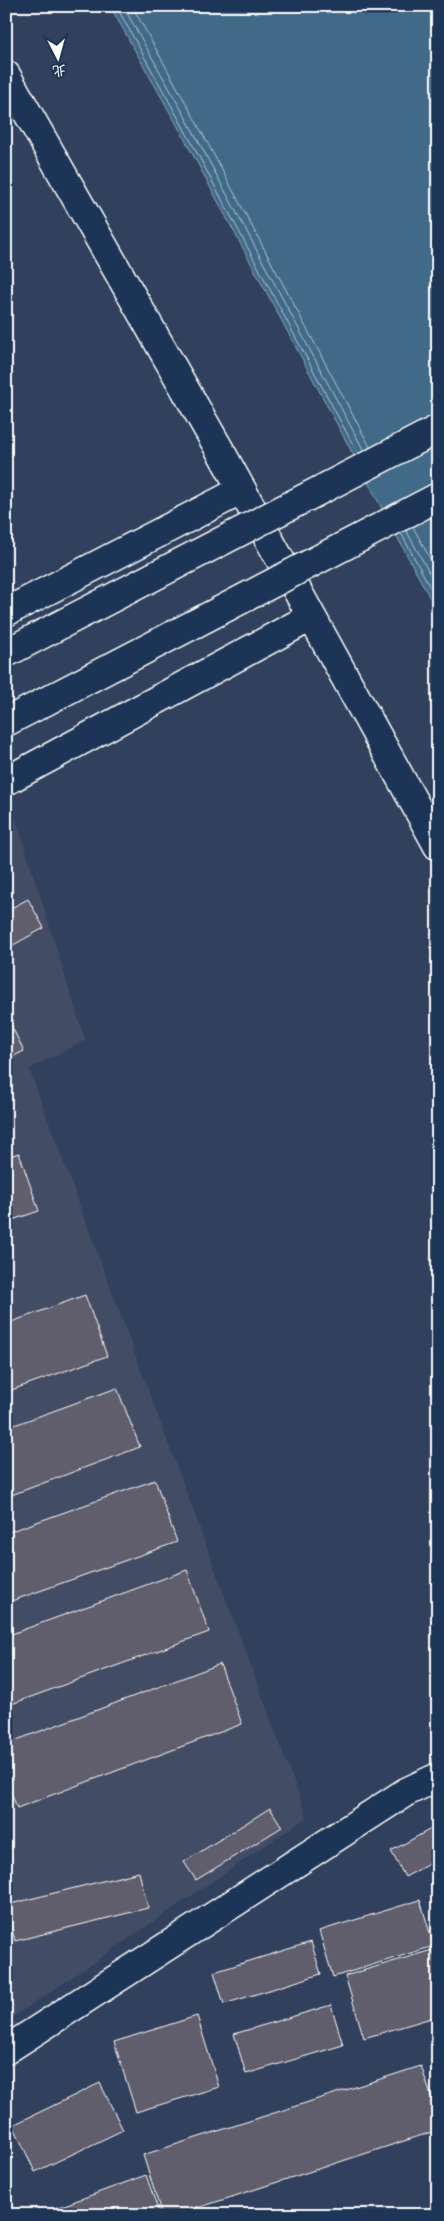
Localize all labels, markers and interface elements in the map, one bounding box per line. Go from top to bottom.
north arrow [32,32,82,82]
text: 北 [51,60,67,80]

